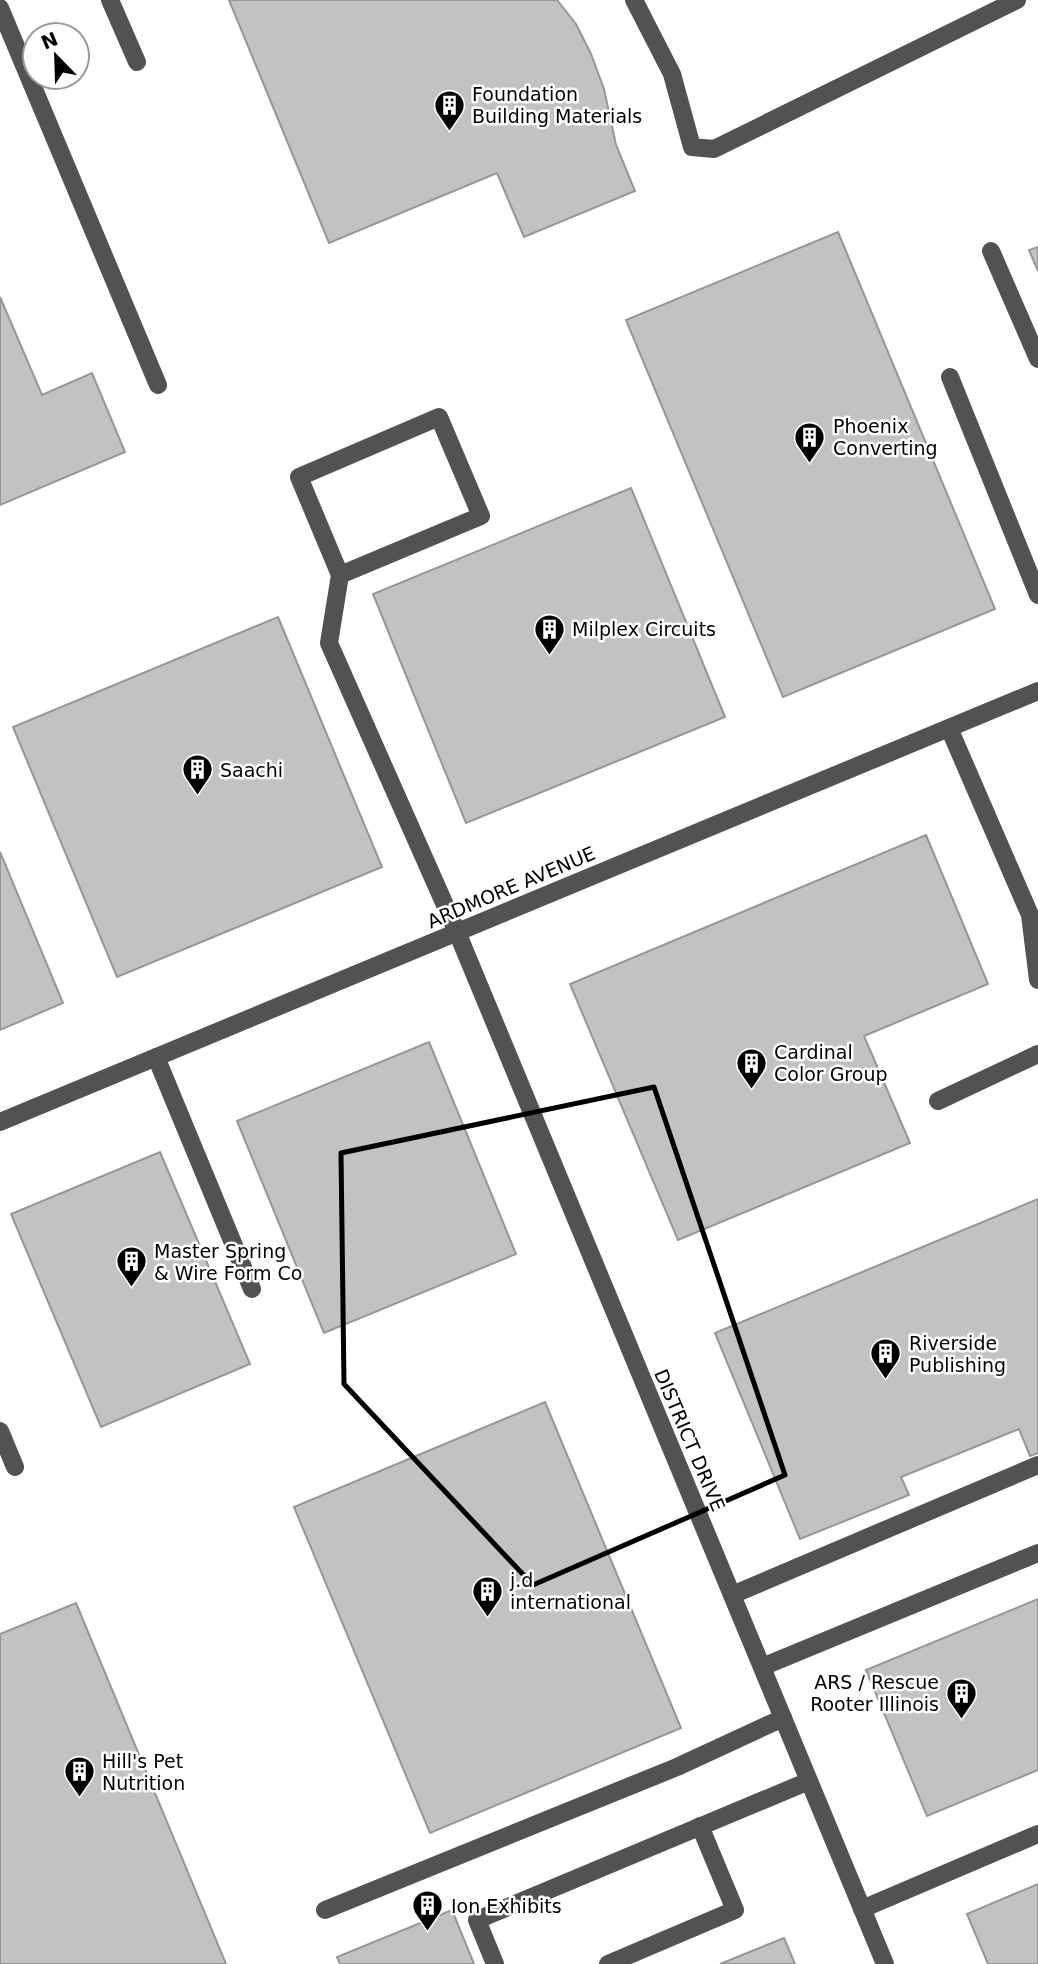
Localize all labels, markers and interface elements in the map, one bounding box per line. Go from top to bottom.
north arrow [21,21,91,91]
text: N [38,27,61,54]
place label: Foundation Building Materials [472,83,642,127]
building icon: Foundation Building Materials [432,88,466,132]
place label: Phoenix Converting [833,415,938,459]
building icon: Phoenix Converting [793,420,827,464]
building icon: Milplex Circuits [532,612,566,656]
place label: Milplex Circuits [572,618,716,640]
building icon: Saachi [180,753,214,797]
place label: Saachi [220,759,283,781]
street label: ARDMORE AVENUE [424,842,598,932]
place label: Cardinal Color Group [774,1041,888,1085]
building icon: Cardinal Color Group [734,1046,768,1090]
place label: Master Spring & Wire Form Co [154,1240,302,1284]
building icon: Master Spring & Wire Form Co [114,1245,148,1289]
place label: Riverside Publishing [909,1332,1006,1376]
building icon: Riverside Publishing [869,1337,903,1381]
street label: DISTRICT DRIVE [650,1366,730,1514]
place label: j.d international [509,1569,631,1613]
building icon: j.d international [470,1574,504,1618]
place label: ARS / Rescue Rooter Illinois [810,1671,939,1715]
building icon: ARS / Rescue Rooter Illinois [945,1676,979,1720]
place label: Hill's Pet Nutrition [102,1750,185,1794]
building icon: Hill's Pet Nutrition [62,1755,96,1799]
building icon: Ion Exhibits [411,1889,445,1933]
place label: Ion Exhibits [451,1895,562,1917]

